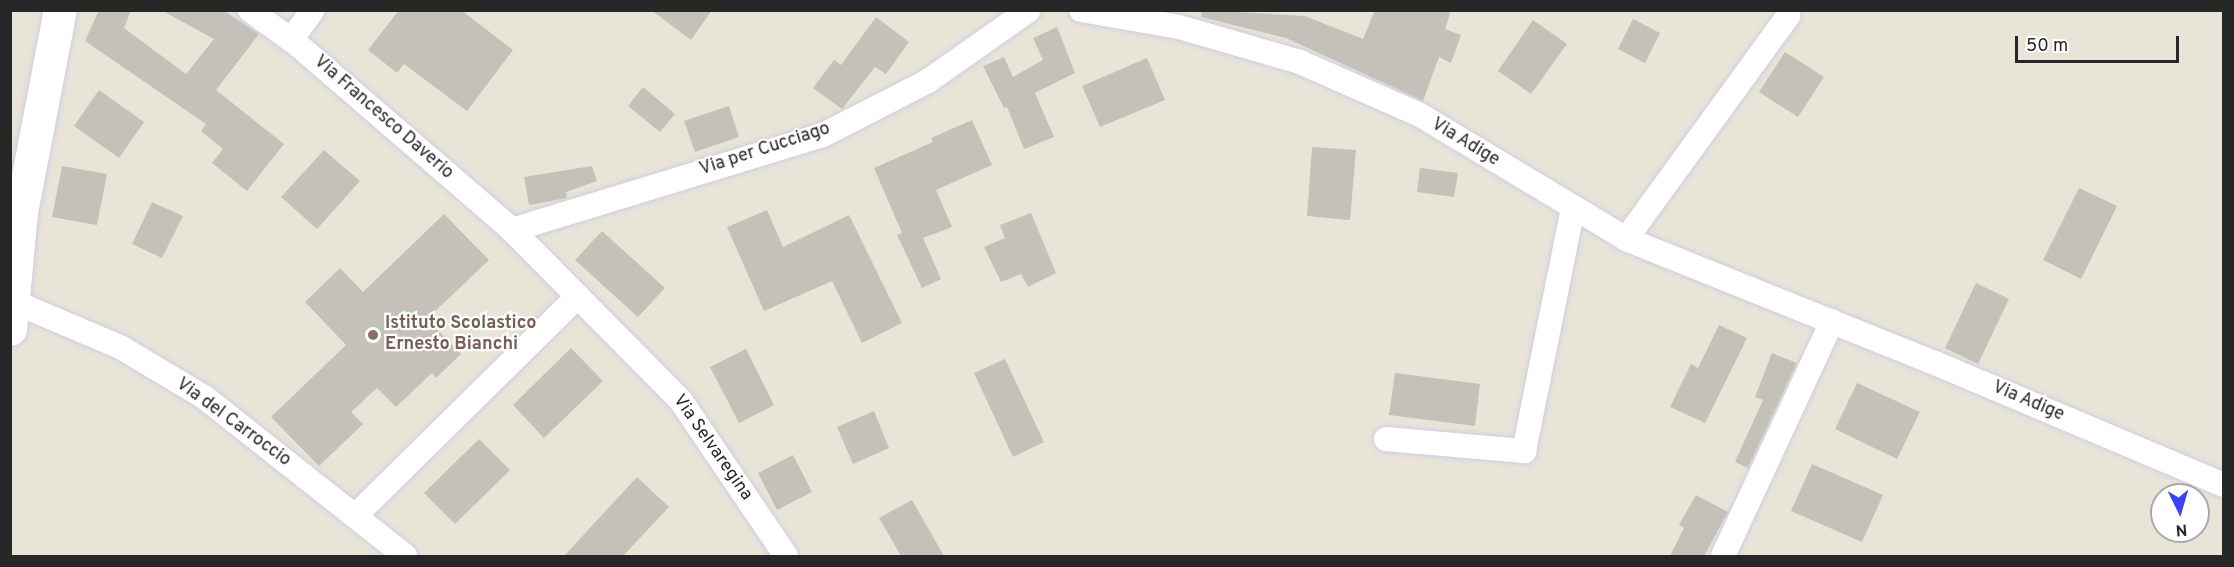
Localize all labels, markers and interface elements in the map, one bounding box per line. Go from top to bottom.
scale bar [2018,24,2182,62]
text: 50 m [2026,35,2068,58]
street label: Via Francesco Daverio [309,52,457,184]
street label: Via Adige [1427,114,1503,172]
street label: Via per Cucciago [697,119,833,181]
place label: Istituto Scolastico Ernesto Bianchi [385,314,537,356]
marker: Istituto Scolastico Ernesto Bianchi [366,328,380,342]
street label: Via del Carroccio [171,374,295,472]
street label: Via Adige [1989,377,2067,427]
street label: Via Selvaregina [667,391,757,505]
north arrow [2150,483,2210,543]
text: N [2175,518,2188,539]

